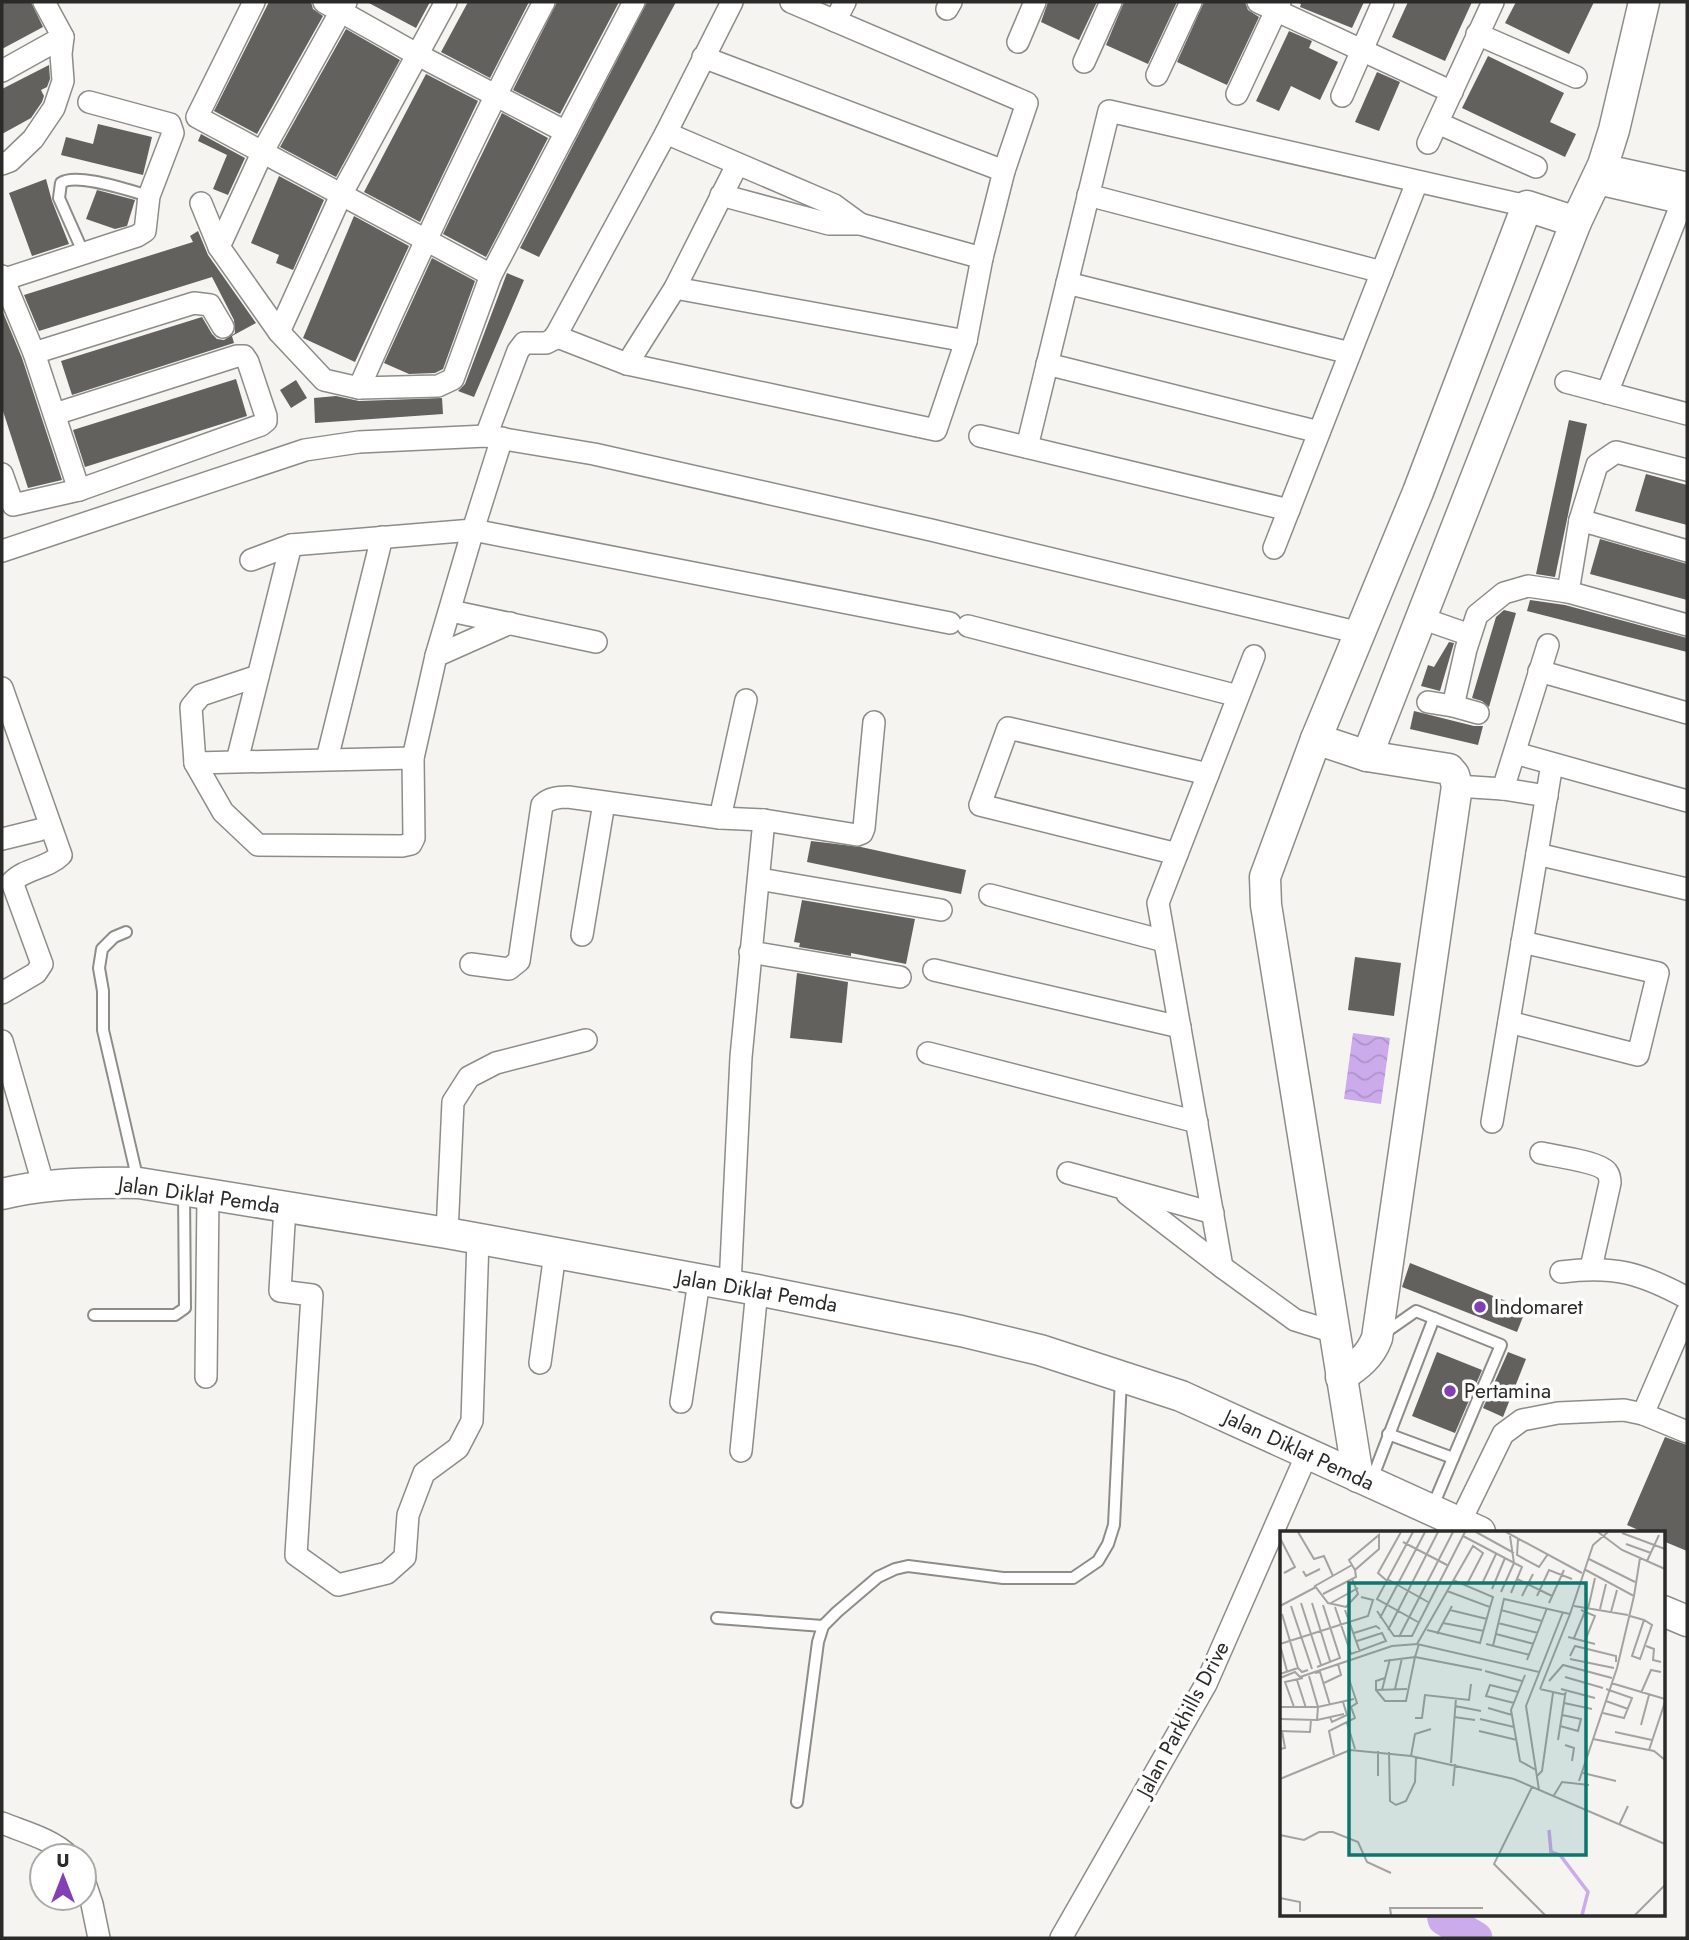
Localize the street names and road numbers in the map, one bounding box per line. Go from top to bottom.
street label: Jalan Diklat Pemda [113,1168,282,1221]
street label: Jalan Diklat Pemda [671,1262,840,1320]
street label: Jalan Diklat Pemda [1216,1401,1379,1498]
street label: Jalan Parkhills Drive [1128,1636,1237,1805]

